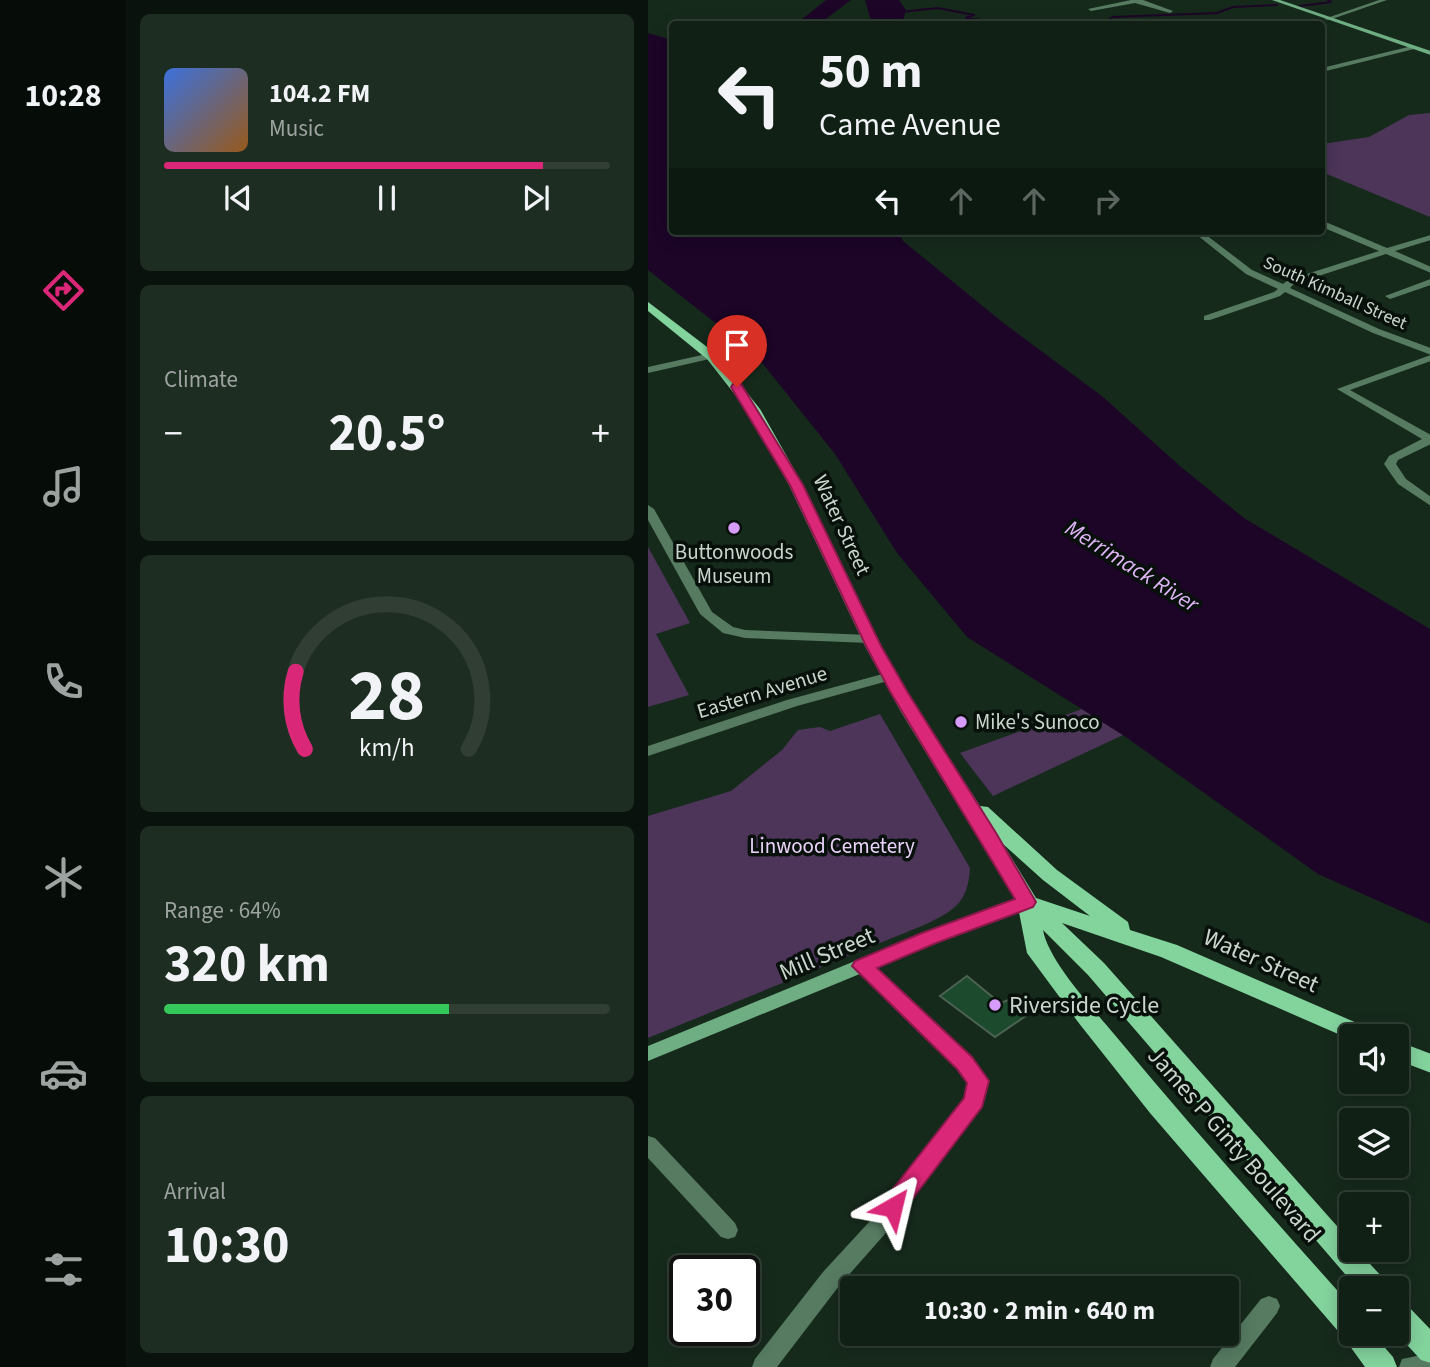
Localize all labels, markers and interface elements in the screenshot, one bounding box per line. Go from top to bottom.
text: 50 m [819,37,923,107]
icon: left [704,49,795,140]
text: 10:28 [24,73,102,119]
text: 104.2 FM [269,75,370,112]
text: Came Avenue [819,102,1001,148]
text: Music [269,112,324,145]
icon: previous [219,179,257,217]
icon: pause [368,179,406,217]
icon: next [517,179,555,217]
icon: left [869,182,907,220]
icon: ahead [942,182,980,220]
icon: ahead [1015,182,1053,220]
icon: right [1088,182,1126,220]
street label: South Kimball Street [1259,250,1411,336]
icon: directions [39,266,88,315]
pin [707,315,767,387]
icon: arrive [718,326,756,364]
text: Climate [164,363,238,396]
text: 20.5° [329,397,445,471]
text: − [164,407,183,461]
text: + [591,407,610,461]
icon: music [39,462,88,511]
street label: Water Street [806,470,878,580]
water label: Merrimack River [1059,512,1206,621]
marker: Buttonwoods Museum [726,520,742,536]
place label: Buttonwoods Museum [675,537,793,591]
text: 28 [349,645,425,749]
icon: phone [39,657,88,706]
street label: Eastern Avenue [693,658,831,726]
place label: Mike's Sunoco [975,707,1100,737]
marker: Mike's Sunoco [953,714,969,730]
text: km/h [359,730,415,766]
park label: Linwood Cemetery [749,831,915,861]
icon: climate [39,853,88,902]
text: Range · 64% [164,894,281,927]
street label: Mill Street [774,918,880,990]
street label: Water Street [1198,920,1324,1002]
text: 320 km [164,928,330,1002]
place label: Riverside Cycle [1009,988,1159,1023]
marker: Riverside Cycle [987,997,1003,1013]
map controls [1339,1024,1409,1346]
button: sound [1339,1024,1409,1094]
street label: James P Ginty Boulevard [1139,1039,1329,1251]
icon: car [39,1049,88,1098]
button: layers [1339,1108,1409,1178]
position arrow [856,1170,930,1244]
text: Arrival [164,1175,226,1208]
button: + [1339,1192,1409,1262]
text: 10:30 [164,1209,289,1283]
icon: filters [39,1245,88,1294]
speed limit sign: 30 [669,1255,760,1346]
button: − [1339,1276,1409,1346]
text: 10:30 · 2 min · 640 m [924,1292,1155,1329]

